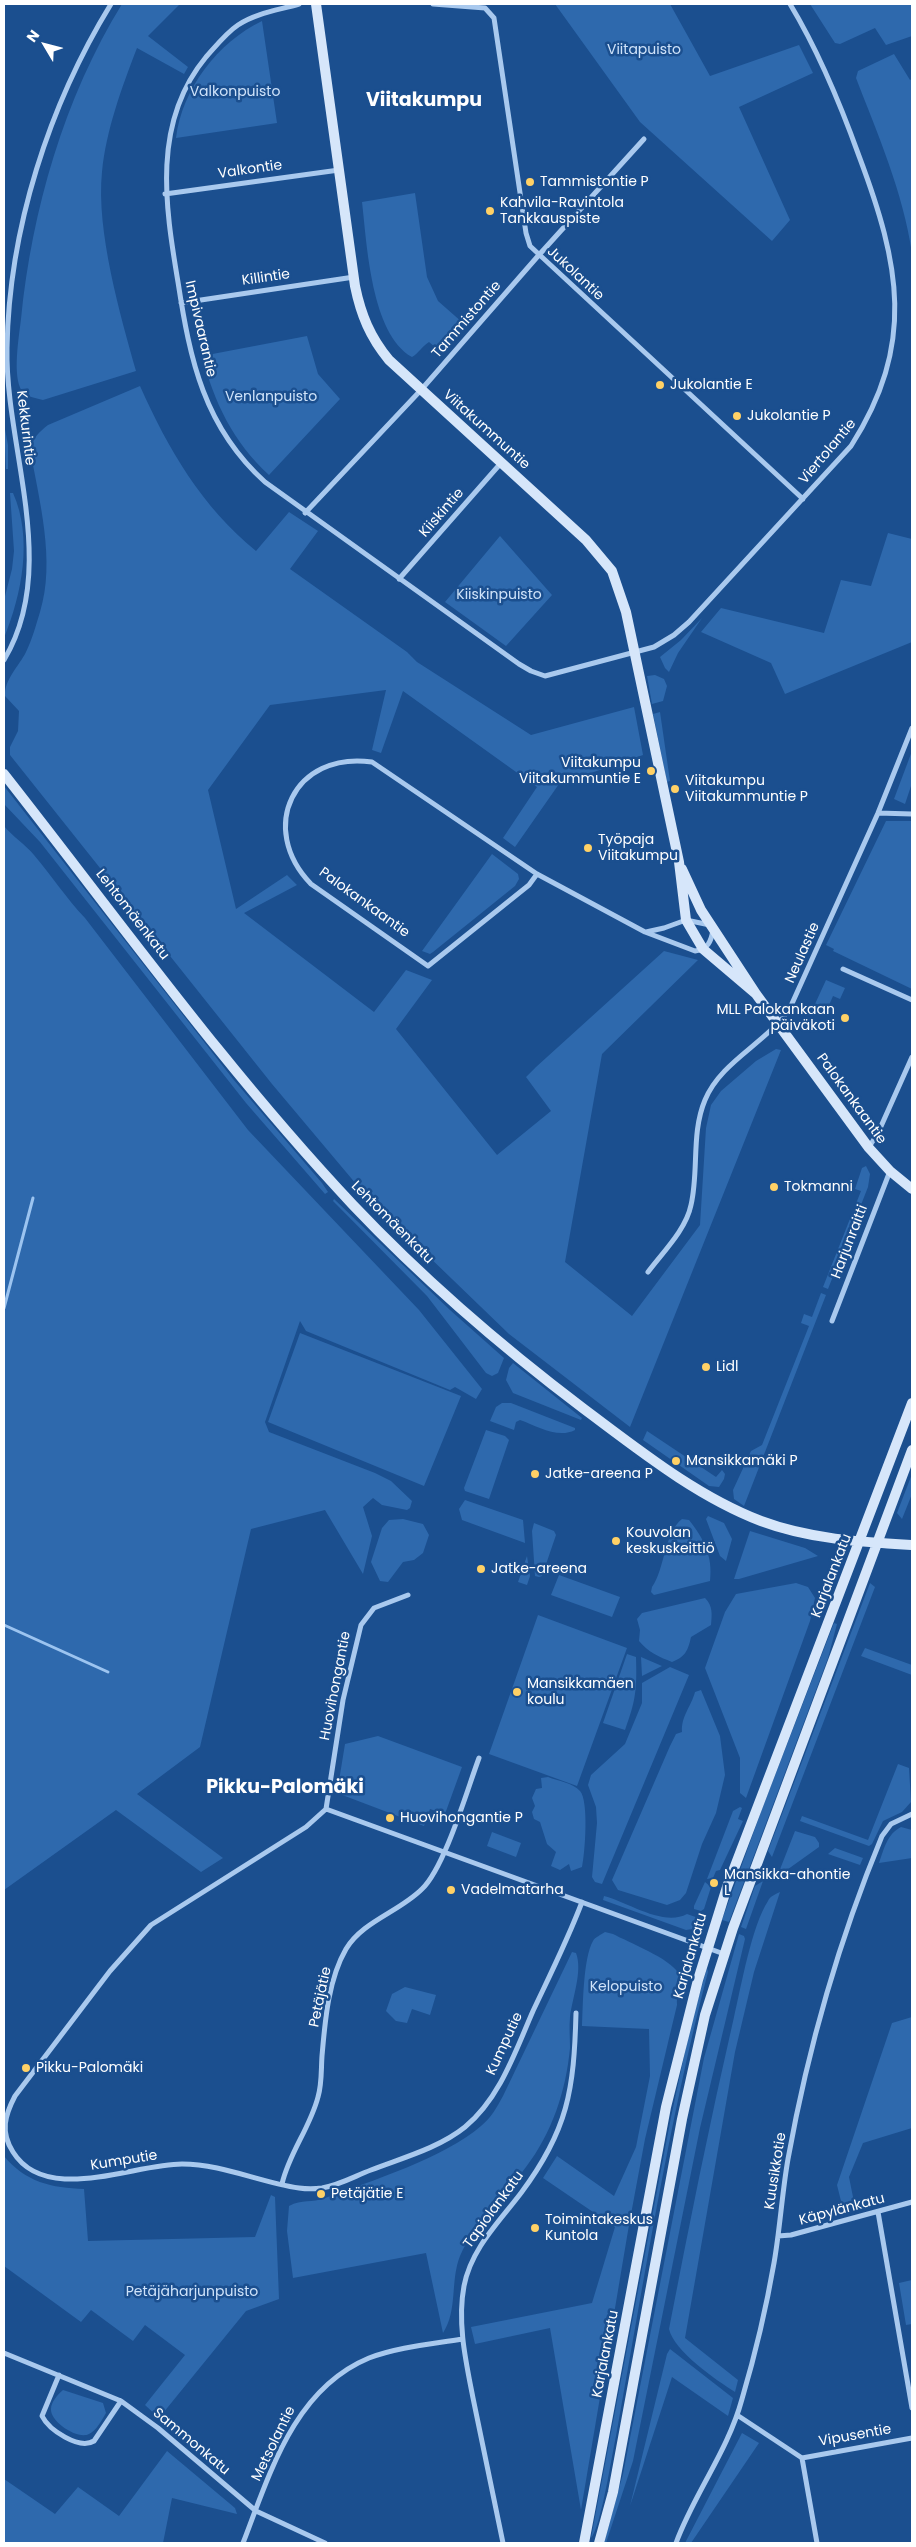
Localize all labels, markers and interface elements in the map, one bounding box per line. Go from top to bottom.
north arrow [20,20,70,70]
text: N [22,26,44,46]
park label: Viitapuisto [607,42,681,58]
park label: Valkonpuisto [190,84,280,100]
district label: Viitakumpu [366,90,482,112]
street label: Valkontie [217,157,283,183]
place label: Tammistontie P [540,174,649,190]
marker: Tammistontie P [524,176,536,188]
place label: Kahvila-Ravintola Tankkauspiste [500,195,624,228]
marker: Kahvila-Ravintola Tankkauspiste [484,205,496,217]
street label: Jukolantie [543,243,607,305]
street label: Killintie [241,266,291,290]
street label: Tammistontie [429,278,505,362]
street label: Impivaarantie [181,279,219,379]
place label: Jukolantie E [670,377,753,393]
marker: Jukolantie E [654,379,666,391]
street label: Viitakummuntie [439,387,533,473]
park label: Venlanpuisto [225,389,317,405]
street label: Kekkurintie [12,390,38,466]
place label: Jukolantie P [747,408,830,424]
marker: Jukolantie P [731,410,743,422]
street label: Viertolantie [796,416,860,488]
street label: Kiiskintie [416,485,468,541]
park label: Kiiskinpuisto [456,587,542,603]
place label: Viitakumpu Viitakummuntie E [519,755,641,788]
marker: Viitakumpu Viitakummuntie E [645,765,657,777]
place label: Viitakumpu Viitakummuntie P [685,773,808,806]
marker: Viitakumpu Viitakummuntie P [669,783,681,795]
place label: Työpaja Viitakumpu [598,832,678,864]
marker: Työpaja Viitakumpu [582,842,594,854]
street label: Palokankaantie [315,864,413,942]
street label: Lehtomäenkatu [92,866,172,964]
street label: Neulastie [782,920,824,986]
place label: MLL Palokankaan päiväkoti [716,1002,835,1034]
marker: MLL Palokankaan päiväkoti [839,1012,851,1024]
street label: Palokankaantie [812,1050,890,1148]
street label: Lehtomäenkatu [347,1178,437,1268]
place label: Tokmanni [784,1179,853,1195]
marker: Tokmanni [768,1181,780,1193]
street label: Harjunraitti [828,1203,872,1281]
place label: Lidl [716,1359,738,1375]
marker: Lidl [700,1361,712,1373]
place label: Mansikkamäki P [686,1453,797,1469]
marker: Mansikkamäki P [670,1455,682,1467]
place label: Jatke-areena P [545,1466,653,1482]
marker: Jatke-areena P [529,1468,541,1480]
place label: Kouvolan keskuskeittiö [626,1525,715,1558]
street label: Karjalankatu [808,1532,856,1620]
marker: Kouvolan keskuskeittiö [610,1535,622,1547]
place label: Jatke-areena [491,1561,587,1577]
marker: Jatke-areena [475,1563,487,1575]
street label: Huovihongantie [317,1630,355,1742]
place label: Mansikkamäen koulu [527,1676,634,1708]
marker: Mansikkamäen koulu [511,1686,523,1698]
district label: Pikku-Palomäki [206,1777,364,1799]
place label: Huovihongantie P [400,1810,523,1826]
marker: Huovihongantie P [384,1812,396,1824]
place label: Mansikka-ahontie L [724,1867,850,1900]
marker: Mansikka-ahontie L [708,1877,720,1889]
place label: Vadelmatarha [461,1882,564,1898]
marker: Vadelmatarha [445,1884,457,1896]
street label: Karjalankatu [671,1911,711,2001]
street label: Petäjätie [306,1965,336,2029]
park label: Kelopuisto [590,1979,662,1995]
street label: Kumputie [483,2010,527,2078]
place label: Pikku-Palomäki [36,2060,143,2076]
marker: Pikku-Palomäki [20,2062,32,2074]
street label: Kuusikkotie [762,2131,790,2211]
street label: Kumputie [89,2147,159,2175]
street label: Tapiolankatu [460,2168,528,2252]
place label: Petäjätie E [331,2186,403,2202]
marker: Petäjätie E [315,2188,327,2200]
street label: Käpylänkatu [797,2191,887,2229]
place label: Toimintakeskus Kuntola [545,2212,653,2244]
marker: Toimintakeskus Kuntola [529,2222,541,2234]
park label: Petäjäharjunpuisto [126,2284,258,2300]
street label: Karjalankatu [589,2309,623,2399]
street label: Metsolantie [249,2404,299,2484]
street label: Sammonkatu [149,2405,233,2479]
street label: Vipusentie [817,2421,893,2451]

